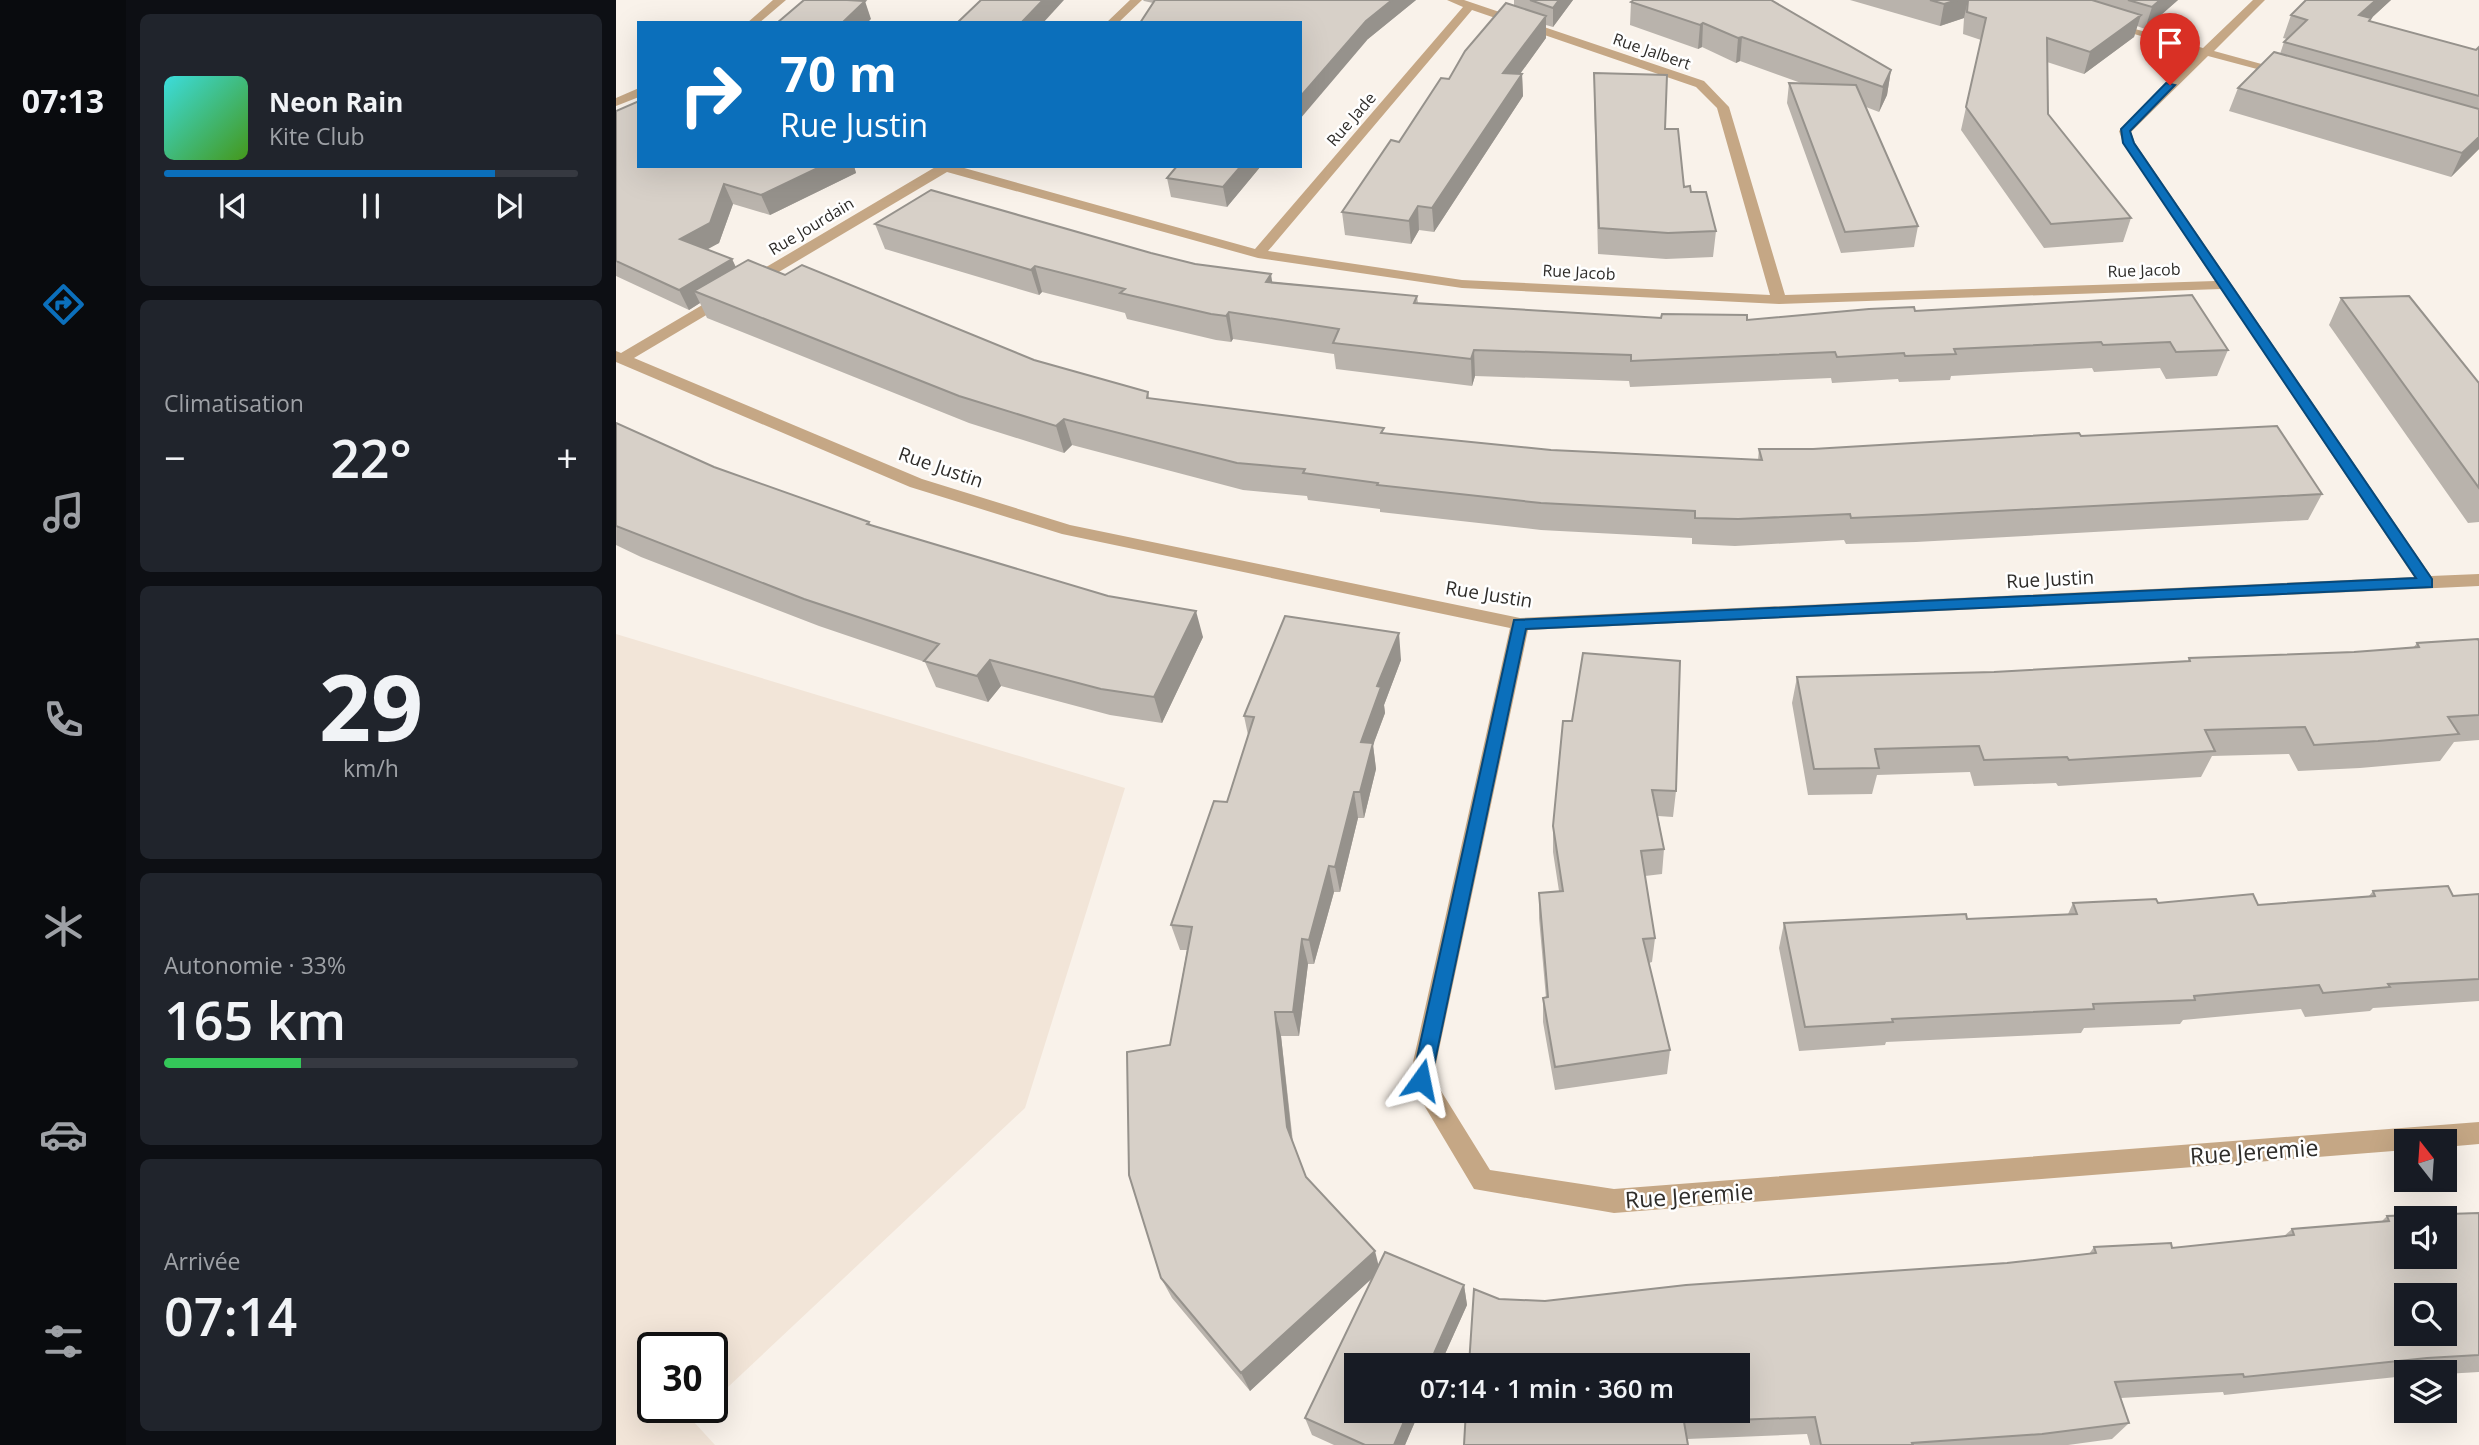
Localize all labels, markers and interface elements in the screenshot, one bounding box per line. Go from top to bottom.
pin [2140,13,2200,85]
icon: arrive [2151,24,2189,62]
street label: Rue Jalbert [1610,27,1694,75]
text: 70 m [780,40,897,106]
icon: right [665,49,756,140]
text: 07:13 [22,79,104,122]
text: Neon Rain [269,84,403,120]
street label: Rue Jade [1321,87,1381,151]
text: Rue Justin [780,103,928,146]
text: Kite Club [269,120,364,152]
icon: previous [214,187,252,225]
icon: pause [352,187,390,225]
icon: next [490,187,528,225]
street label: Rue Jourdain [764,192,858,260]
street label: Rue Jacob [2107,258,2181,282]
street label: Rue Jacob [1542,259,1616,285]
icon: directions [39,280,88,329]
text: Climatisation [164,387,304,419]
text: 22° [330,422,412,493]
text: − [164,431,186,483]
text: + [556,431,578,483]
street label: Rue Justin [895,440,987,494]
icon: music [39,488,88,537]
street label: Rue Justin [2005,564,2095,594]
street label: Rue Justin [1444,574,1534,614]
text: 29 [319,644,423,768]
icon: phone [39,695,88,744]
text: km/h [343,752,399,784]
icon: climate [39,902,88,951]
text: Autonomie · 33% [164,949,346,981]
text: 165 km [164,984,346,1055]
position arrow [1384,1043,1458,1117]
icon: car [39,1110,88,1159]
north arrow [2394,1129,2457,1192]
map controls [2394,1129,2457,1423]
street label: Rue Jeremie [2189,1131,2319,1171]
street label: Rue Jeremie [1624,1175,1754,1215]
button: sound [2394,1206,2457,1269]
text: Arrivée [164,1245,240,1277]
text: 07:14 [164,1280,297,1351]
button: search [2394,1283,2457,1346]
icon: filters [39,1317,88,1366]
speed limit sign: 30 [637,1332,728,1423]
button: layers [2394,1360,2457,1423]
text: 07:14 · 1 min · 360 m [1420,1370,1674,1406]

